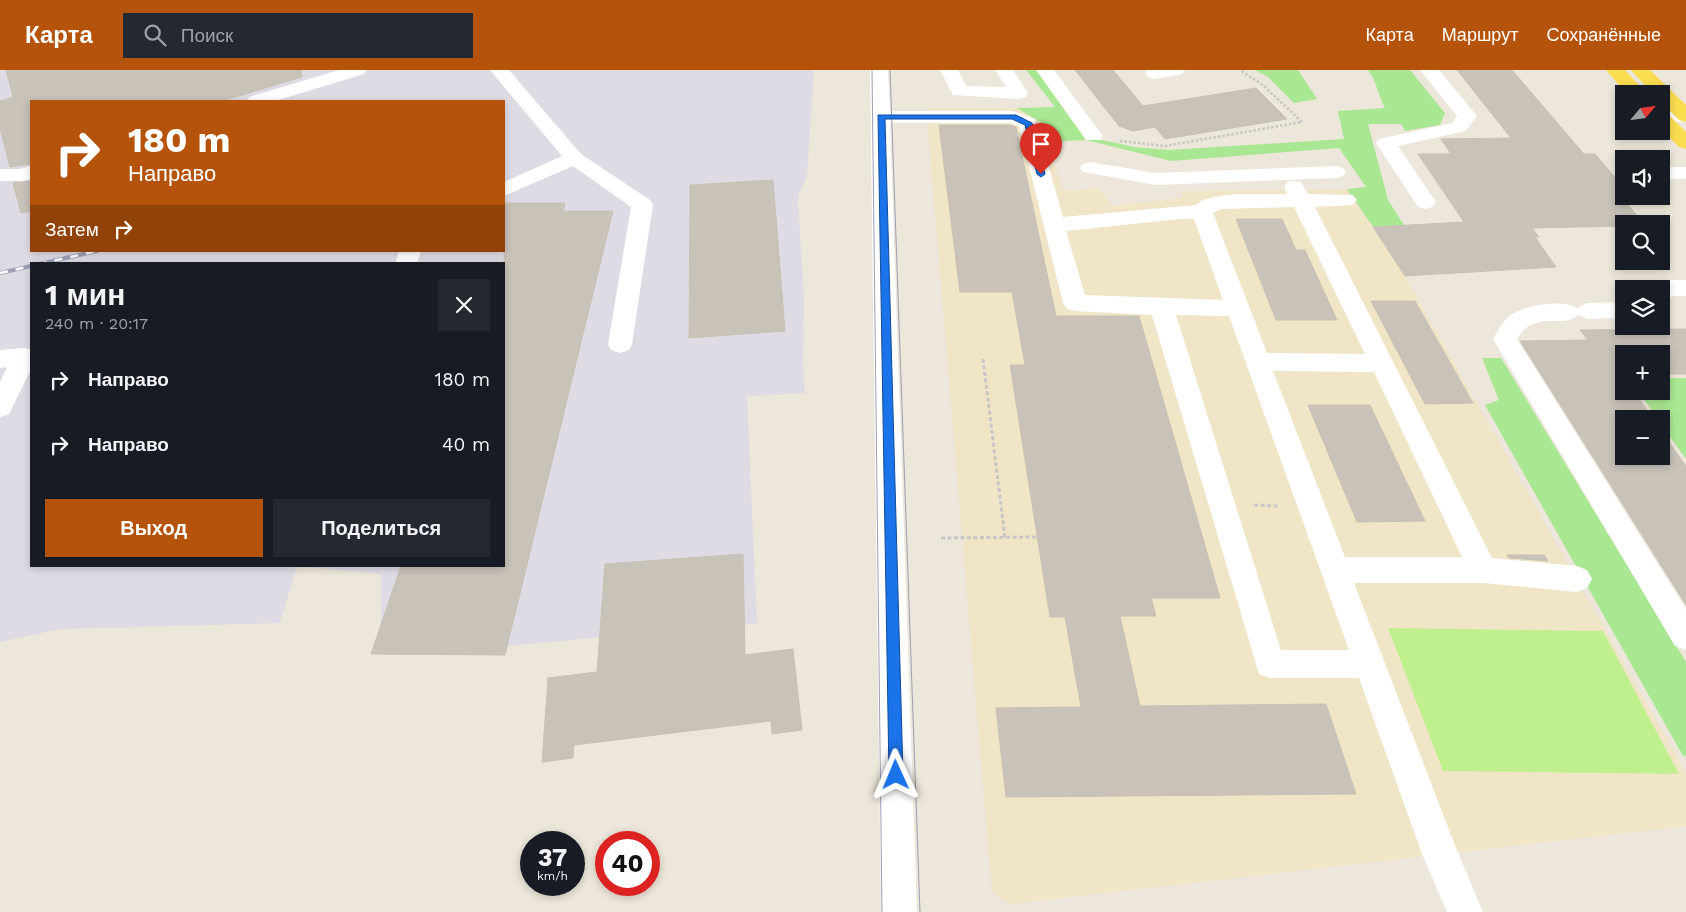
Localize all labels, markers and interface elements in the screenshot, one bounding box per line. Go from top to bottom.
search box [123,13,473,58]
text: Карта [25,21,93,49]
icon: search [141,21,169,49]
text: Поиск [181,24,233,47]
text: Карта [1366,24,1414,45]
text: Маршрут [1442,24,1518,45]
text: Сохранённые [1546,24,1661,45]
north arrow [1615,85,1670,140]
map controls [1615,85,1670,465]
text: 180 m [128,119,231,161]
icon: right [45,120,110,185]
pin [1020,123,1062,174]
icon: arrive [1027,130,1055,158]
button: sound [1615,150,1670,205]
text: Направо [128,161,216,186]
icon: right [109,215,137,243]
button: search [1615,215,1670,270]
text: Затем [45,218,99,241]
text: 1 мин [45,277,125,312]
button: close [438,279,490,331]
button: layers [1615,280,1670,335]
text: 240 m · 20:17 [45,314,148,333]
button: + [1615,345,1670,400]
icon: right [45,366,73,394]
text: Направо [88,368,169,391]
text: 180 m [434,368,490,391]
button: − [1615,410,1670,465]
icon: right [45,431,73,459]
text: Направо [88,433,169,456]
text: 40 m [442,433,490,456]
button: Выход [45,499,263,557]
button: Поделиться [273,499,490,557]
position arrow [869,748,921,800]
speed limit sign: 40 [595,831,660,896]
text: 37 [538,843,567,872]
text: km/h [537,869,568,883]

